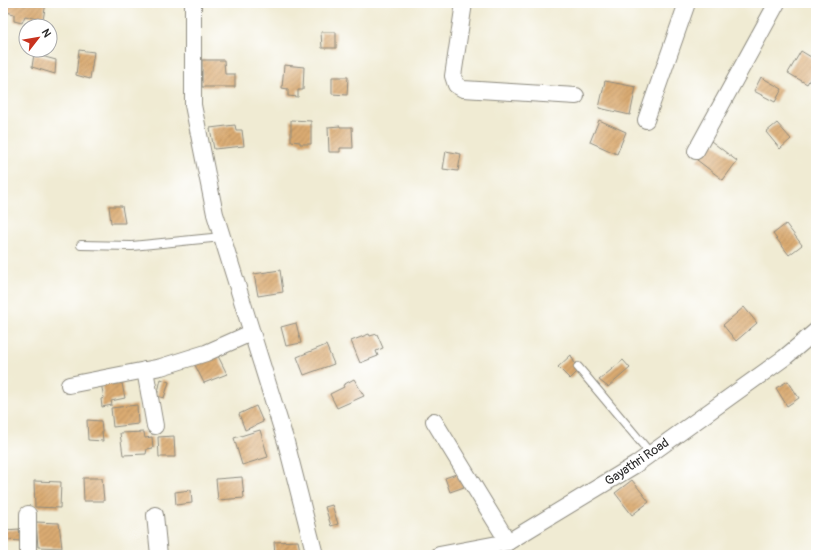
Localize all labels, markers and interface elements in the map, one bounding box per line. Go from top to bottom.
north arrow [18,18,58,58]
text: N [39,27,54,40]
street label: Gayathri Road [602,435,672,489]

